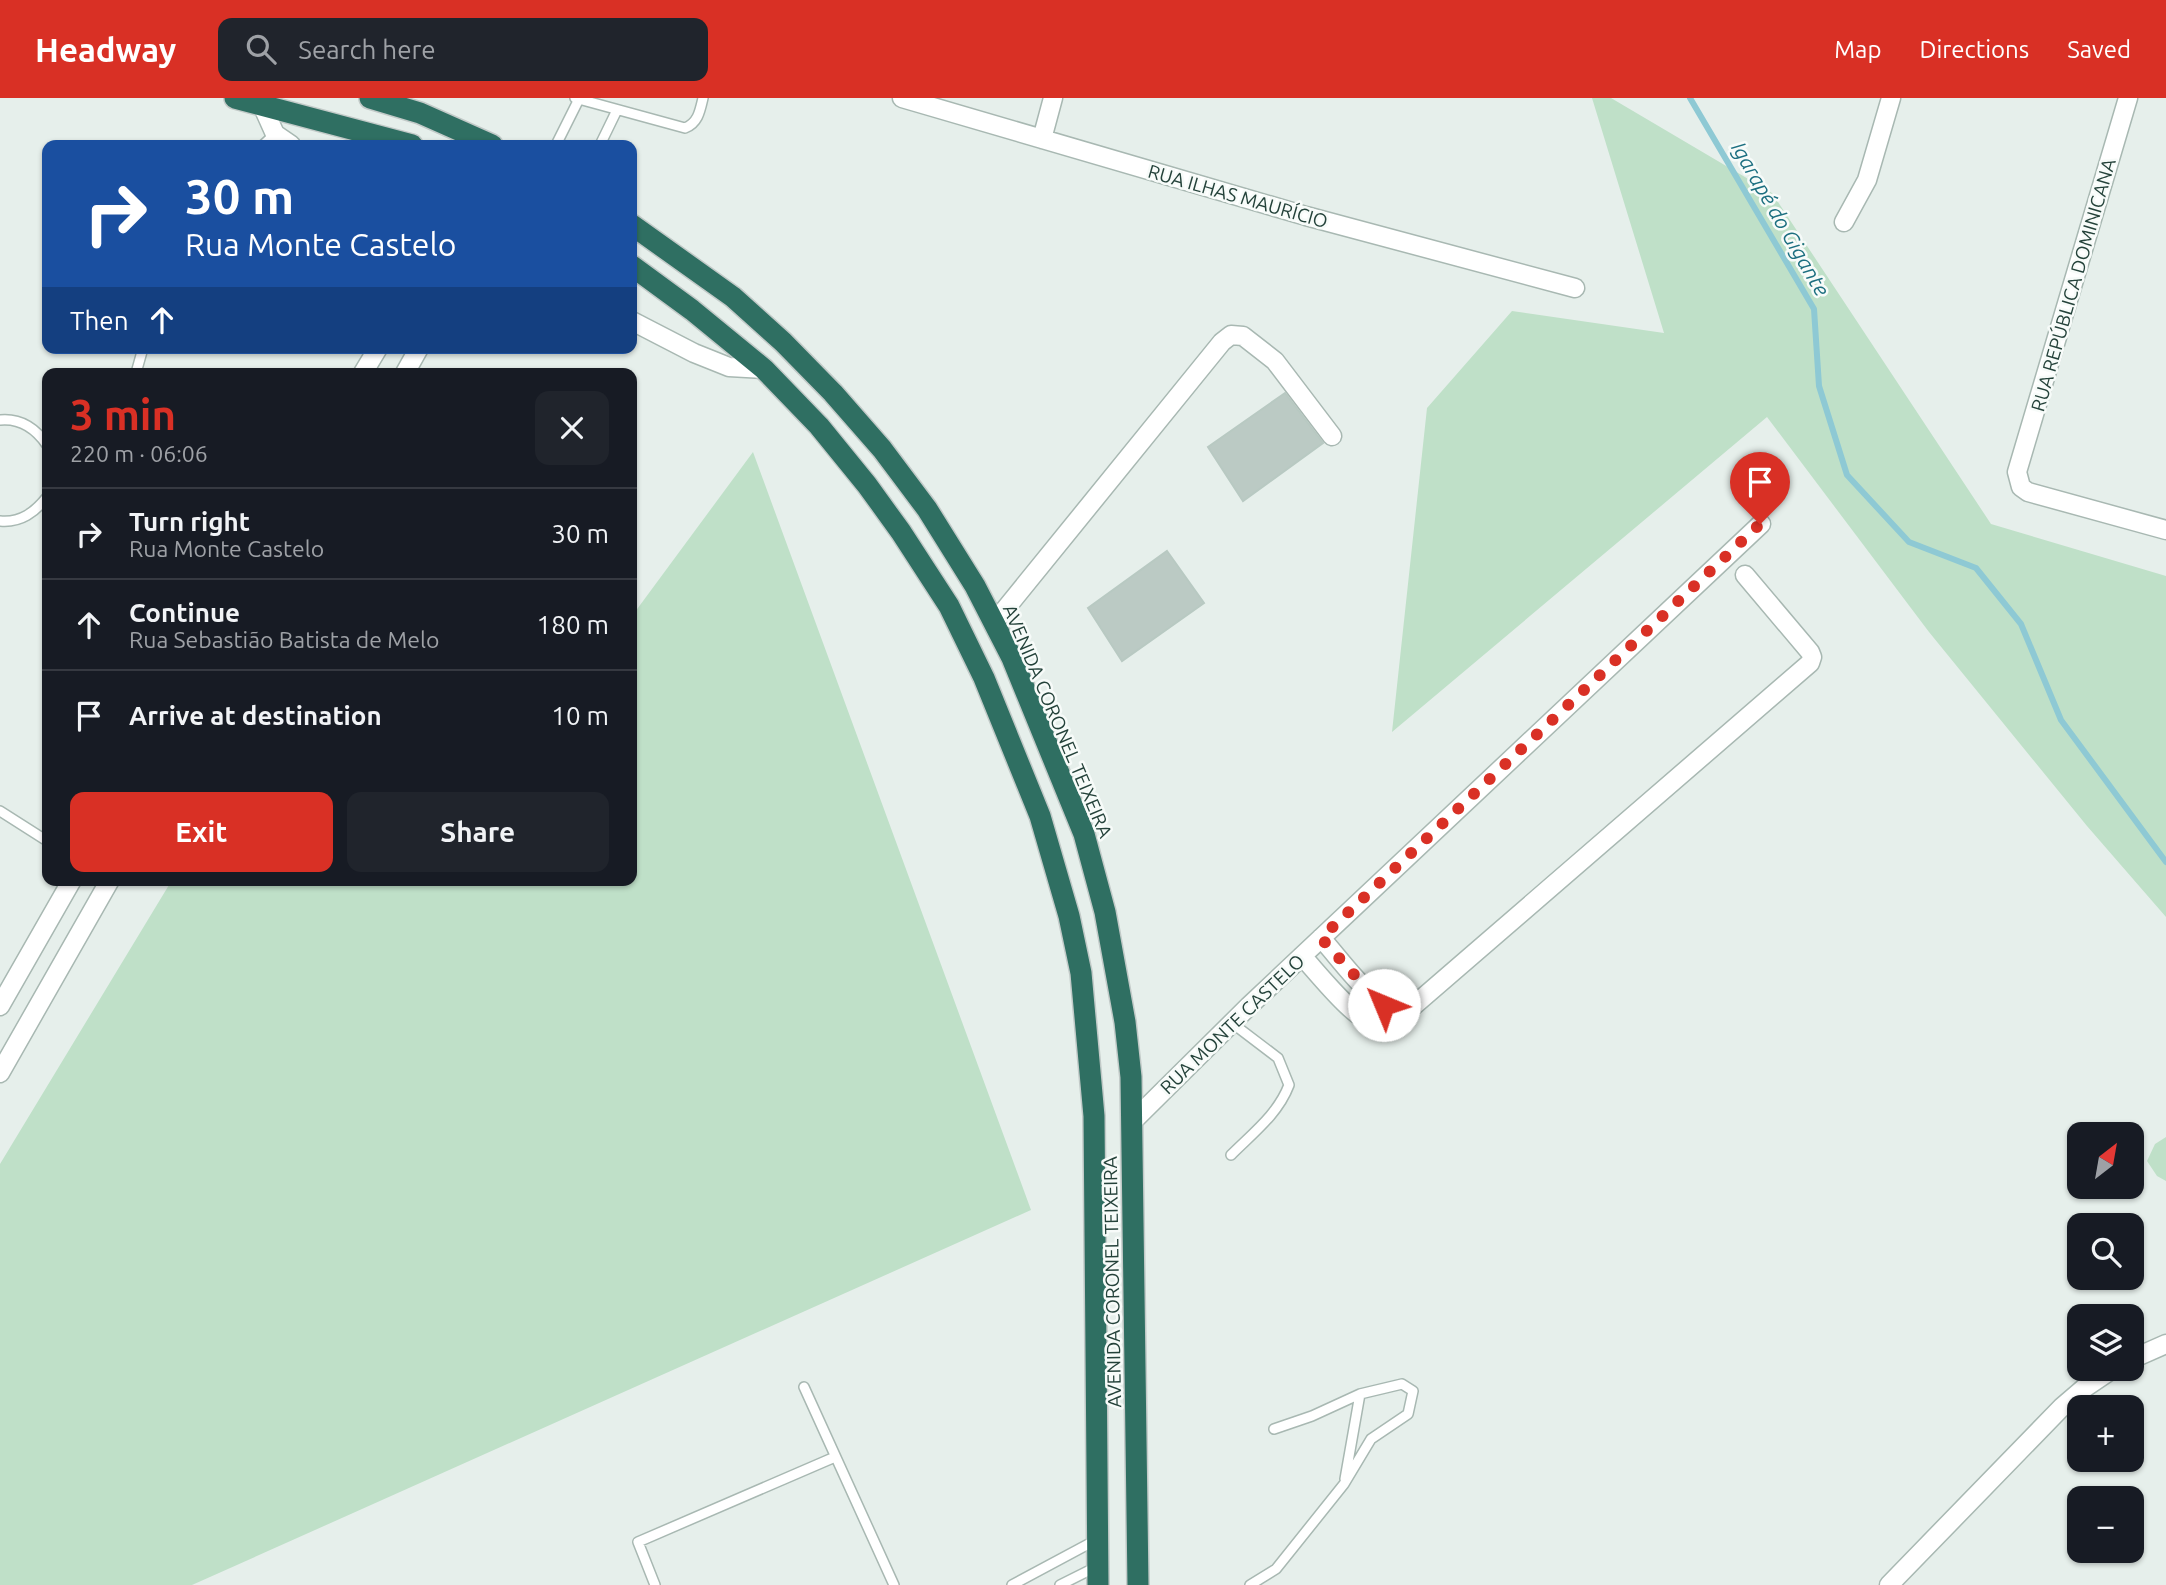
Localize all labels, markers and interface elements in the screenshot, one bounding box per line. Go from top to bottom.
search box [218,18,708,81]
icon: search [242,30,280,68]
text: Headway [35,31,176,68]
text: Search here [298,35,436,64]
text: Map [1834,36,1881,63]
text: Directions [1919,36,2029,63]
text: Saved [2067,36,2131,63]
water label: Igarapé do Gigante [1727,137,1835,300]
street label: RUA REPÚBLICA DOMINICANA [2026,155,2120,414]
street label: RUA ILHAS MAURÍCIO [1146,160,1330,232]
icon: right [70,168,161,259]
text: 30 m [185,168,294,223]
text: Rua Monte Castelo [185,226,457,262]
icon: ahead [143,301,181,339]
text: Then [70,306,129,335]
text: 3 min [70,391,176,438]
button: close [535,391,609,465]
text: 220 m · 06:06 [70,441,208,466]
pin [1730,452,1790,524]
icon: arrive [1741,463,1779,501]
text: Turn right [129,507,250,536]
icon: right [70,515,108,553]
text: 30 m [551,519,609,548]
text: Rua Monte Castelo [129,536,324,561]
text: Continue [129,598,240,627]
street label: AVENIDA CORONEL TEIXEIRA [999,601,1118,842]
icon: ahead [70,606,108,644]
text: 180 m [537,610,609,639]
text: Rua Sebastião Batista de Melo [129,627,439,652]
icon: arrive [70,697,108,735]
text: Arrive at destination [129,701,382,730]
text: 10 m [551,701,609,730]
button: Exit [70,792,333,872]
button: Share [347,792,609,872]
street label: RUA MONTE CASTELO [1155,950,1309,1098]
position arrow [1347,968,1421,1042]
north arrow [2067,1122,2144,1199]
map controls [2067,1122,2144,1563]
street label: AVENIDA CORONEL TEIXEIRA [1099,1155,1125,1408]
button: search [2067,1213,2144,1290]
button: layers [2067,1304,2144,1381]
button: + [2067,1395,2144,1472]
button: − [2067,1486,2144,1563]

